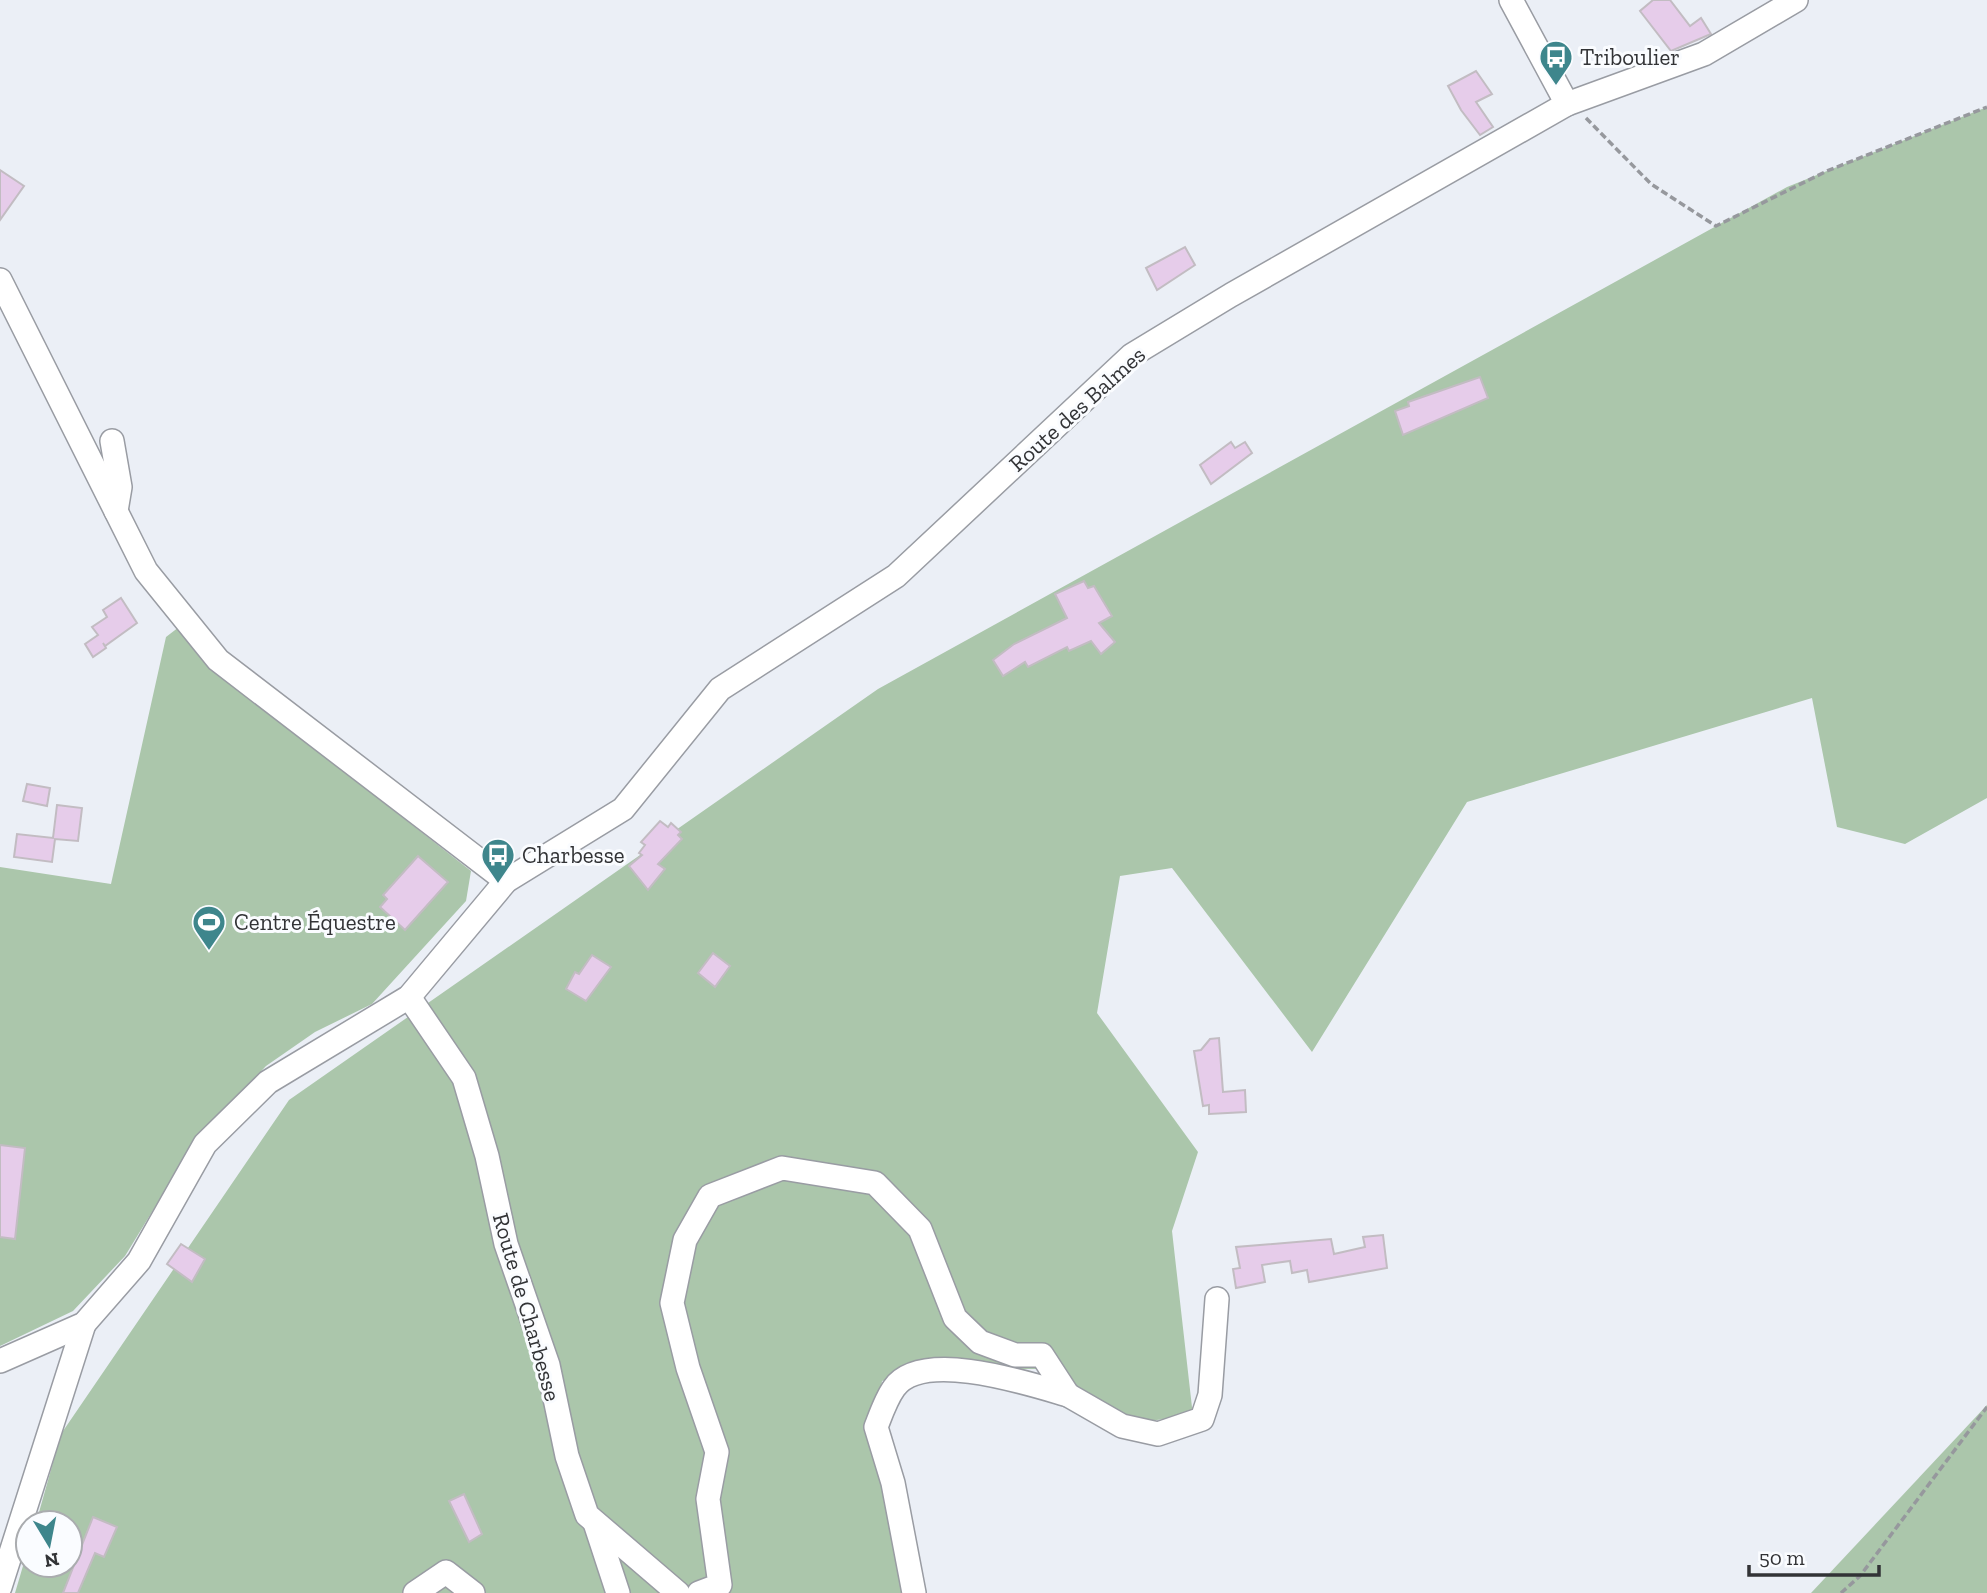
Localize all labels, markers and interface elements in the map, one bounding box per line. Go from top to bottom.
bus stop icon: Triboulier [1537,38,1575,87]
place label: Triboulier [1580,43,1680,71]
street label: Route des Balmes [1003,340,1151,478]
bus stop icon: Charbesse [479,836,517,885]
place label: Charbesse [522,841,625,869]
sports icon: Centre Équestre [190,903,228,952]
place label: Centre Équestre [234,908,396,936]
street label: Route de Charbesse [487,1210,567,1404]
north arrow [14,1509,84,1579]
scale bar [1749,1534,1878,1578]
text: 50 m [1759,1545,1805,1570]
text: N [43,1548,61,1573]

